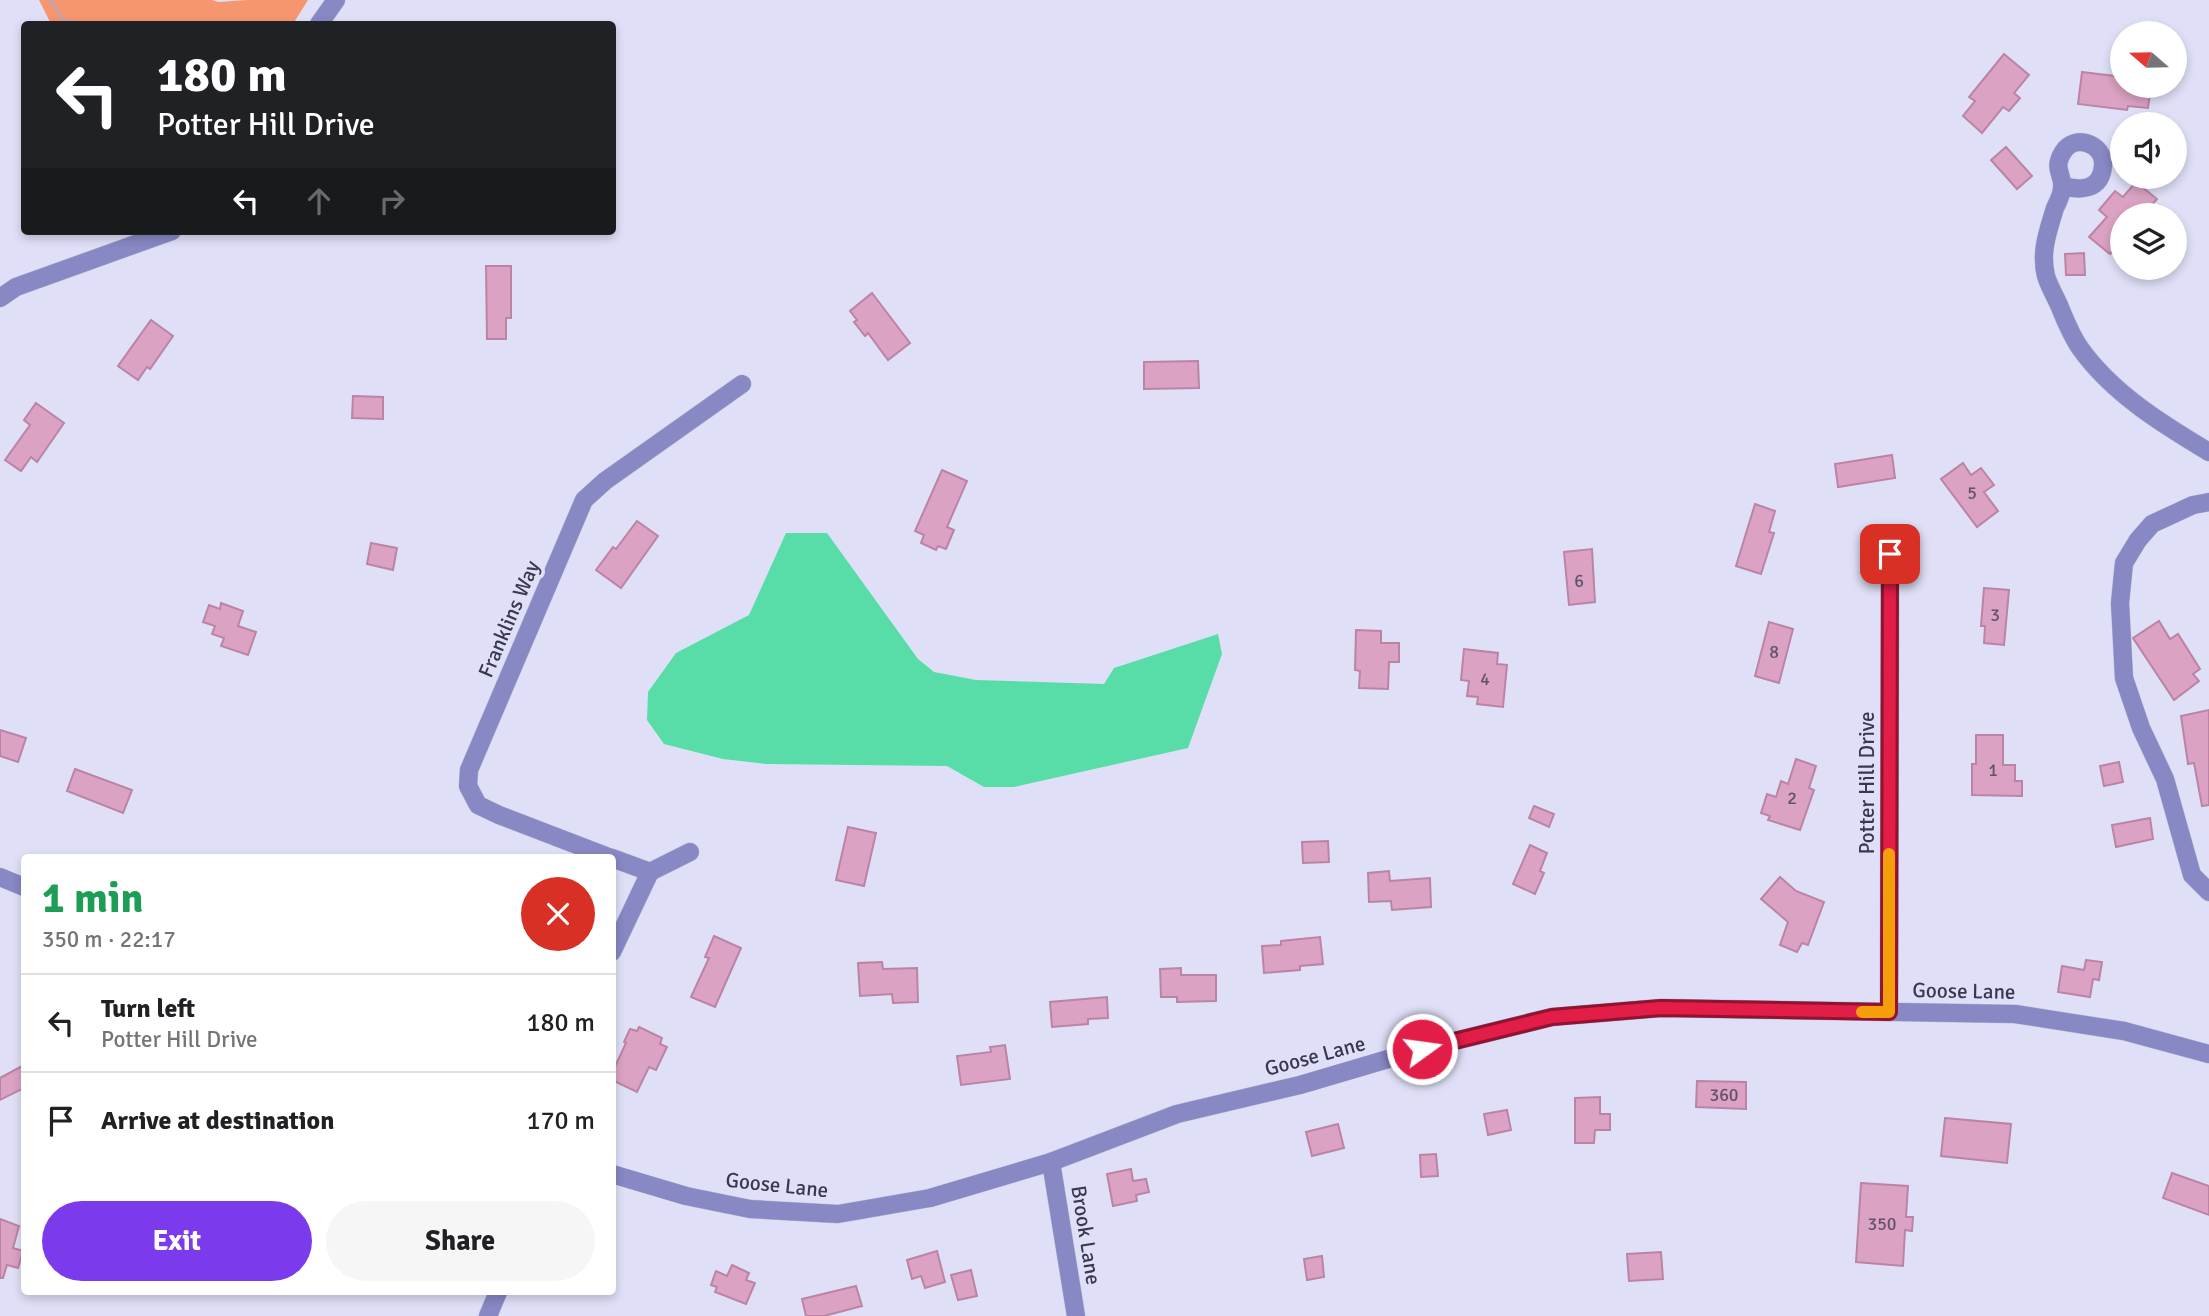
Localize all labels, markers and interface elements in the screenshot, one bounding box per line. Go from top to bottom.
north arrow [2110,21,2188,98]
map controls [2110,21,2187,280]
text: 180 m [157,45,287,105]
icon: left [42,49,133,140]
text: Potter Hill Drive [157,105,375,144]
button: sound [2110,112,2187,189]
icon: left [227,182,265,220]
icon: ahead [300,182,338,220]
icon: right [373,182,411,220]
button: layers [2110,203,2187,280]
house number: 5 [1967,482,1977,504]
pin [1860,524,1920,584]
icon: arrive [1871,535,1909,573]
street label: Franklins Way [473,556,545,681]
house number: 6 [1574,570,1584,592]
house number: 3 [1990,604,2000,626]
house number: 8 [1769,641,1779,663]
house number: 4 [1480,668,1490,690]
street label: Potter Hill Drive [1854,712,1880,854]
house number: 1 [1988,759,1998,781]
house number: 2 [1787,787,1797,809]
text: 1 min [42,873,143,924]
button: close [521,877,595,951]
text: 350 m · 22:17 [42,925,176,954]
street label: Goose Lane [1912,977,2016,1005]
text: Turn left [101,993,195,1025]
icon: left [42,1004,80,1042]
text: 180 m [526,1007,595,1039]
position arrow [1385,1012,1459,1086]
text: Potter Hill Drive [101,1025,258,1054]
street label: Goose Lane [1262,1030,1368,1082]
house number: 360 [1709,1084,1739,1106]
icon: arrive [42,1102,80,1140]
text: Arrive at destination [101,1105,334,1137]
text: 170 m [526,1105,595,1137]
street label: Goose Lane [724,1167,830,1203]
street label: Brook Lane [1065,1184,1107,1286]
button: Exit [42,1201,312,1281]
button: Share [326,1201,595,1281]
house number: 350 [1867,1213,1897,1235]

